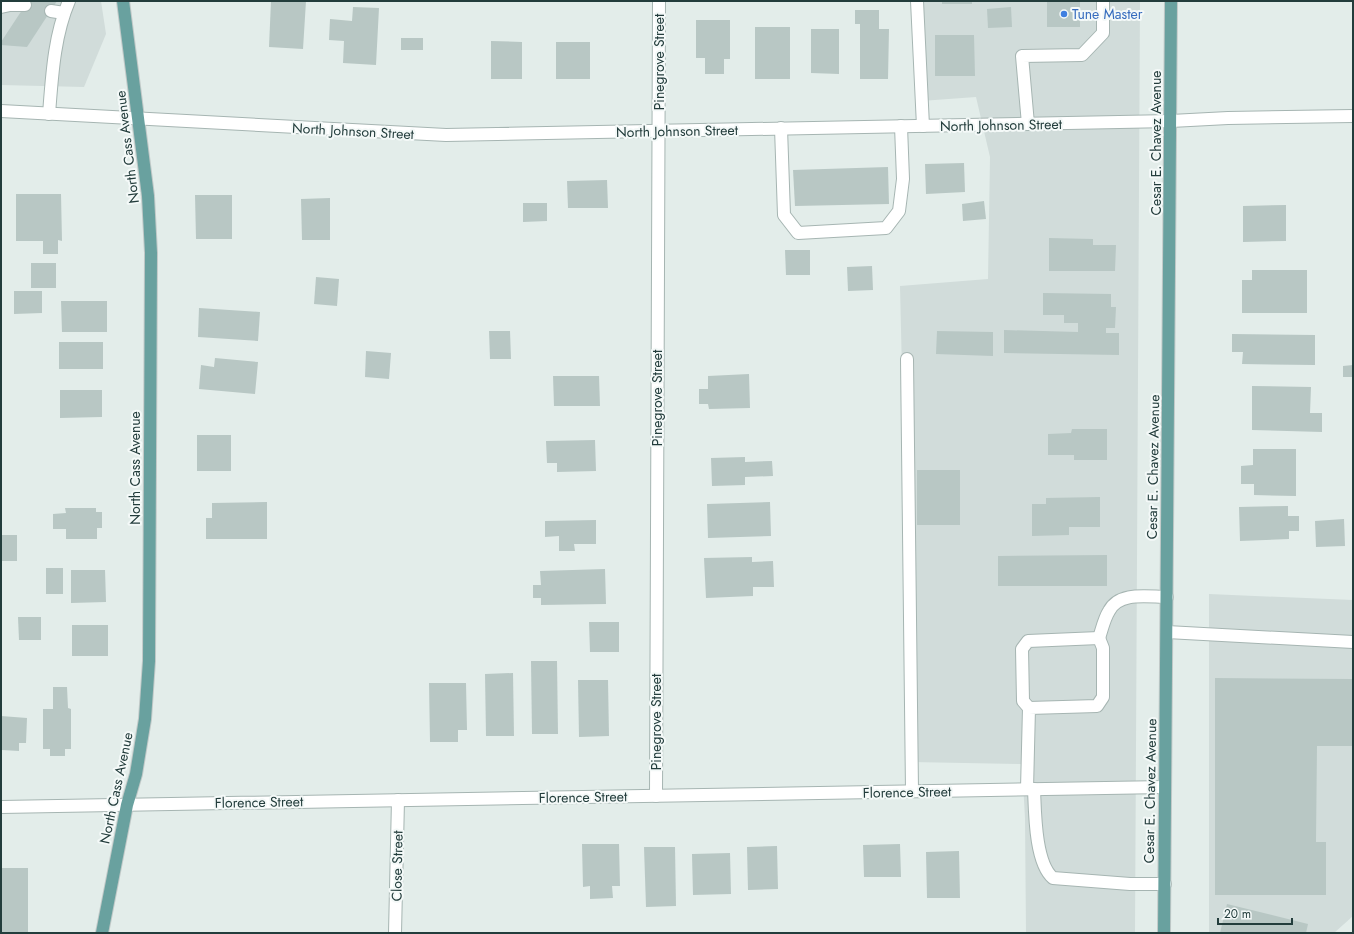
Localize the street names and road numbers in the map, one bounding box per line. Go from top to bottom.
street label: Pinegrove Street [649,13,669,110]
street label: Cesar E. Chavez Avenue [1146,70,1166,216]
street label: North Cass Avenue [110,89,144,205]
street label: North Johnson Street [940,114,1063,136]
street label: North Johnson Street [291,118,415,144]
street label: North Johnson Street [616,120,739,142]
street label: Pinegrove Street [647,349,667,446]
street label: Cesar E. Chavez Avenue [1142,394,1164,540]
street label: North Cass Avenue [125,411,145,525]
street label: Pinegrove Street [646,673,666,770]
street label: Cesar E. Chavez Avenue [1139,718,1161,864]
street label: North Cass Avenue [94,730,138,846]
street label: Florence Street [863,781,952,803]
street label: Florence Street [539,786,628,808]
street label: Florence Street [215,791,304,813]
street label: Close Street [386,830,408,902]

